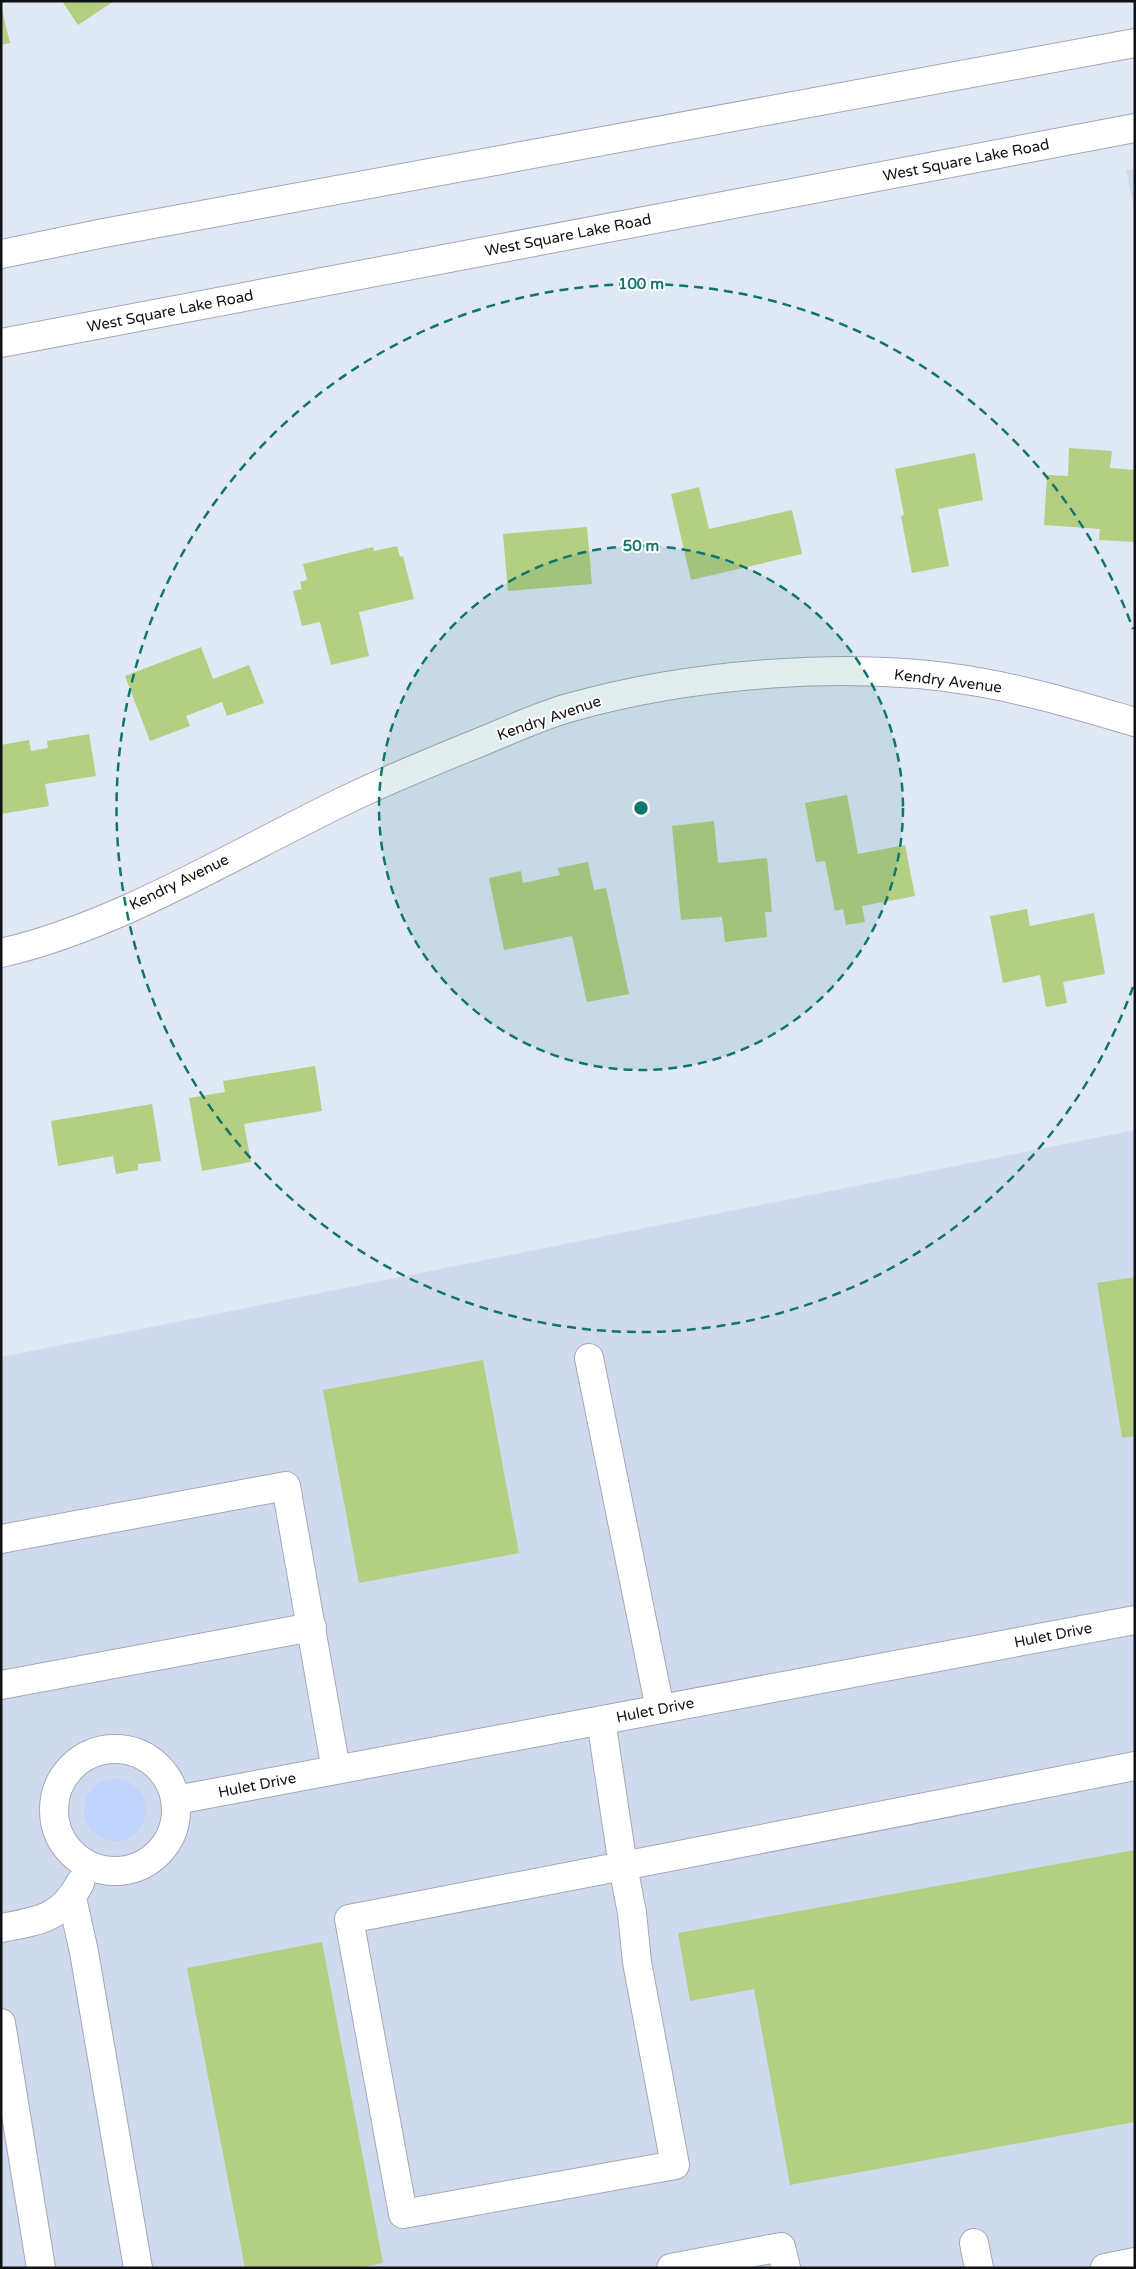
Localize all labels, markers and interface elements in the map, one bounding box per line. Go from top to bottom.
street label: West Square Lake Road [881,135,1051,185]
street label: West Square Lake Road [483,210,653,260]
text: 100 m [618,275,664,293]
street label: West Square Lake Road [85,286,255,336]
text: 50 m [623,537,659,555]
street label: Kendry Avenue [893,665,1003,697]
street label: Kendry Avenue [495,692,603,744]
centre of rings [632,799,650,817]
street label: Kendry Avenue [126,850,232,914]
street label: Hulet Drive [1012,1619,1094,1651]
street label: Hulet Drive [614,1694,696,1726]
street label: Hulet Drive [216,1769,298,1801]

